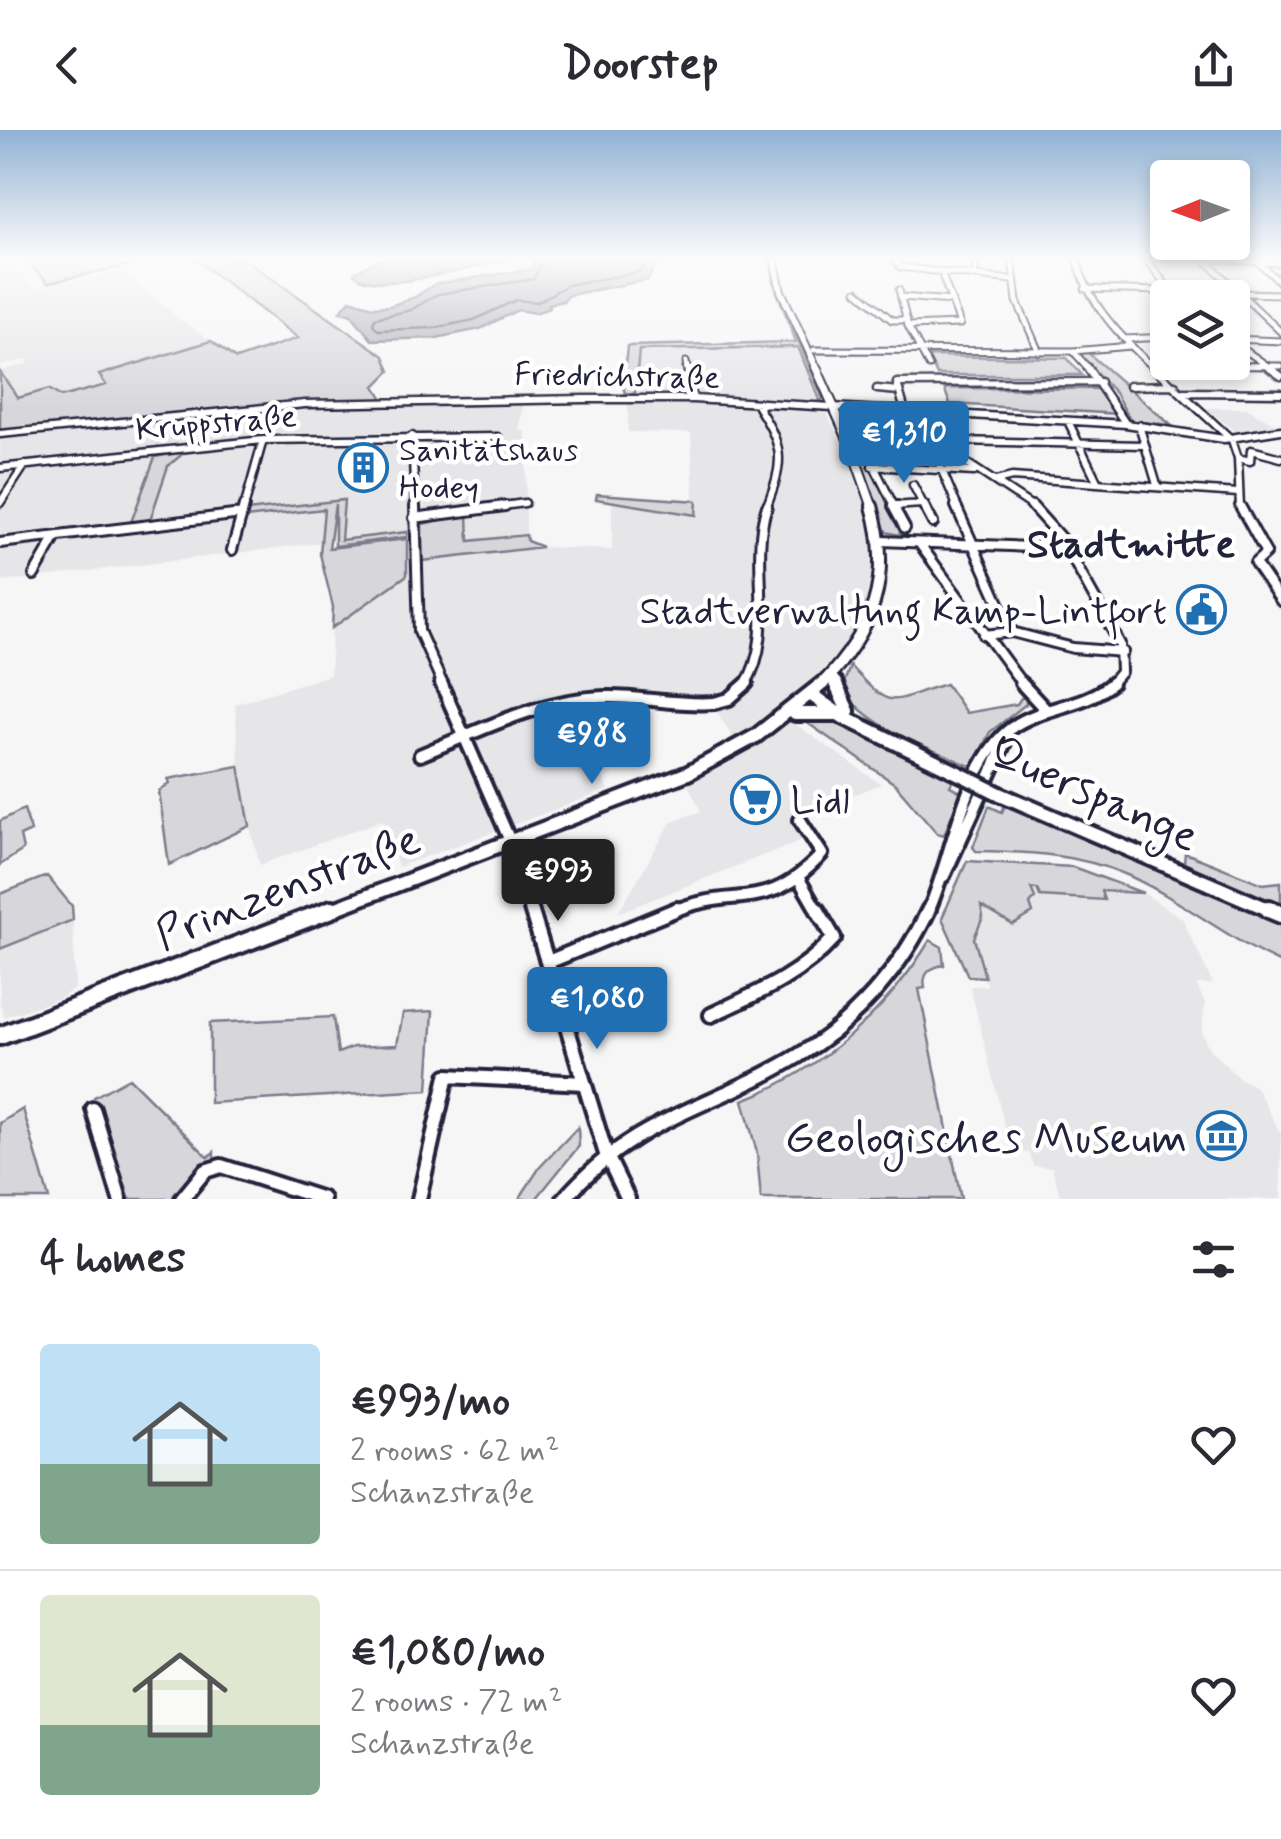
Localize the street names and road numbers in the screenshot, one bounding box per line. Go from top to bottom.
street label: Friedrichstraße [514,354,720,400]
street label: Kruppstraße [134,396,298,452]
street label: Querspange [978,723,1207,871]
street label: Prinzenstraße [148,811,429,966]

